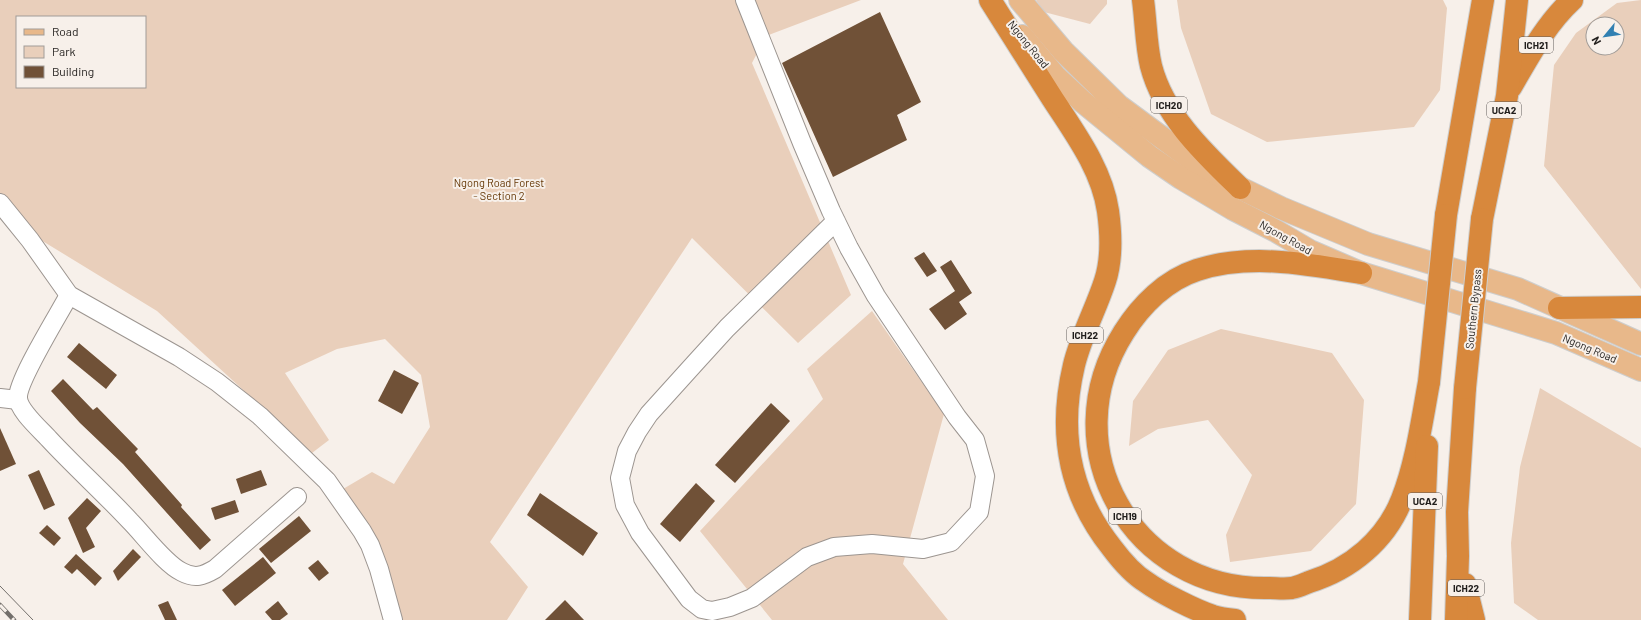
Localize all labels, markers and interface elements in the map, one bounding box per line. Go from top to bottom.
legend [16,16,146,88]
north arrow [1585,16,1625,56]
street label: Ngong Road [1006,18,1052,70]
text: Road [52,24,79,38]
text: N [1588,35,1603,47]
road number: ICH21 [1519,37,1553,53]
text: Park [52,44,76,58]
text: Building [52,64,94,78]
road number: ICH20 [1151,97,1187,113]
road number: UCA2 [1487,102,1521,118]
park label: Ngong Road Forest - Section 2 [454,176,544,202]
street label: Ngong Road [1258,217,1314,257]
street label: Southern Bypass [1462,268,1484,350]
road number: ICH22 [1067,327,1103,343]
street label: Ngong Road [1561,331,1619,365]
road number: UCA2 [1408,493,1442,509]
road number: ICH19 [1109,508,1141,524]
road number: ICH22 [1448,580,1484,596]

